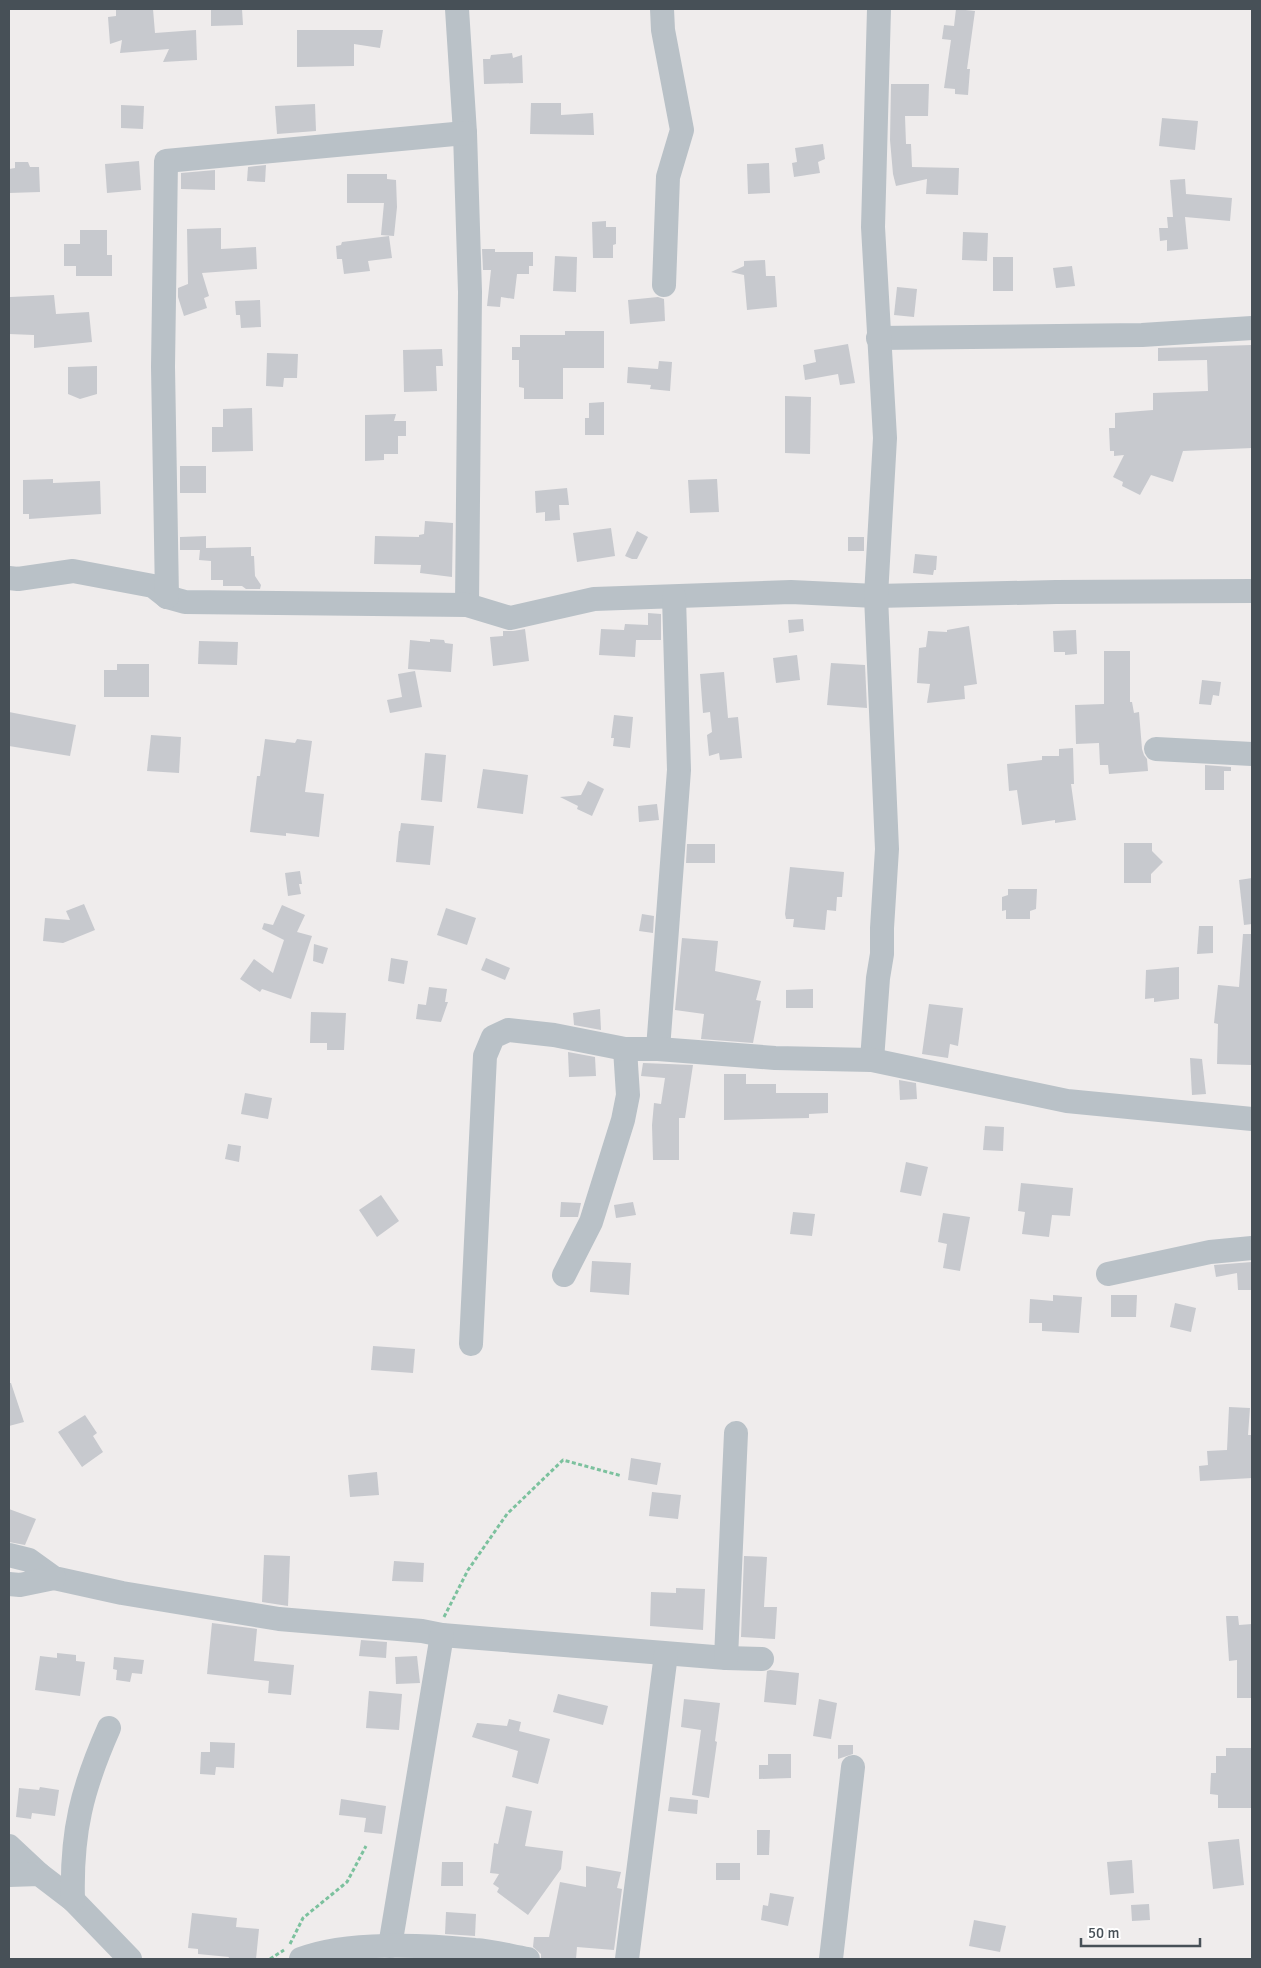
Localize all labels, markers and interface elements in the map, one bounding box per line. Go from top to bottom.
scale bar [1081,1916,1200,1948]
text: 50 m [1088,1924,1119,1942]

